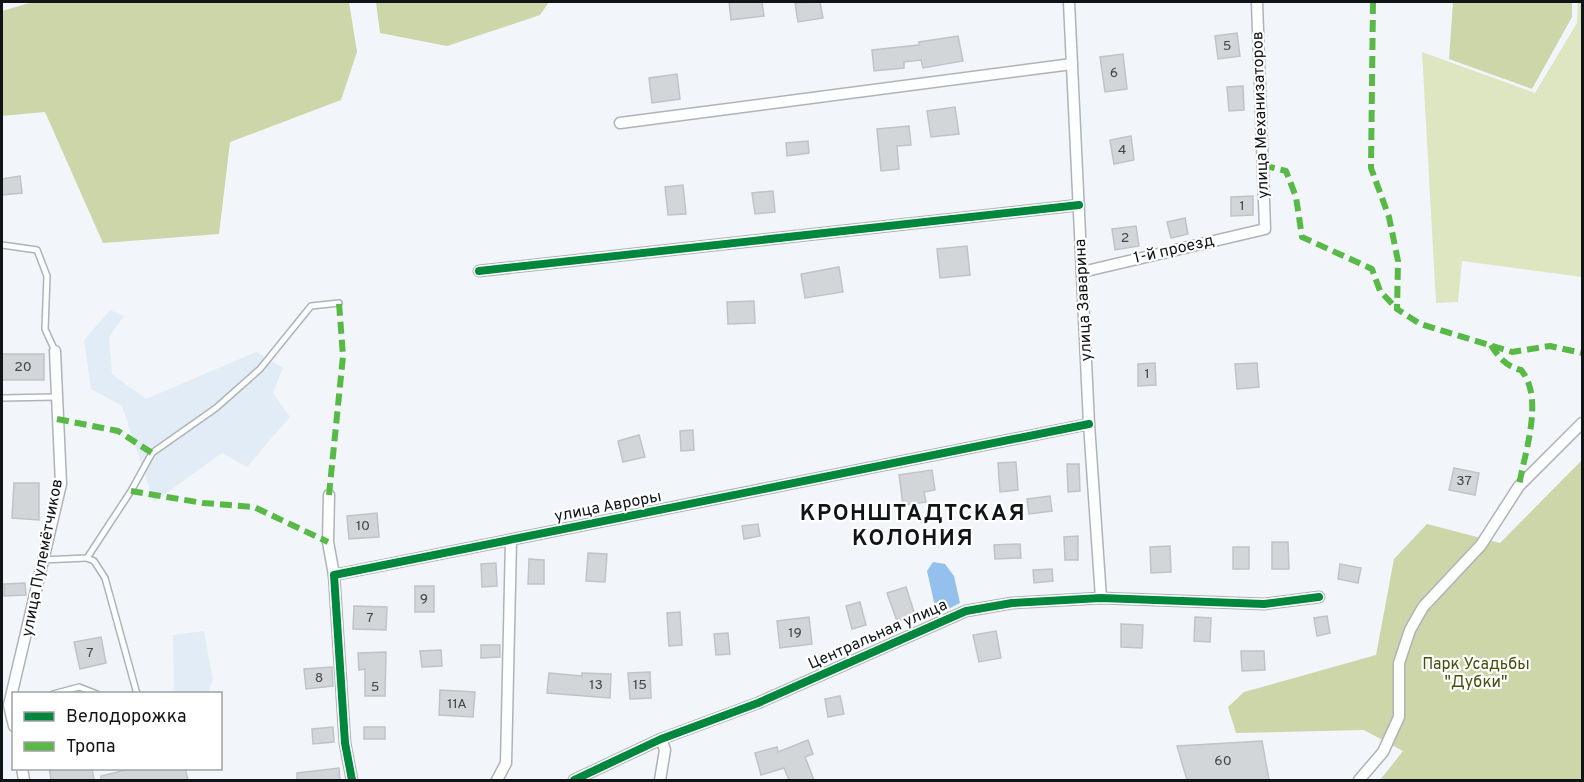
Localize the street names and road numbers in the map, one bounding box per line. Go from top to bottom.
street label: улица Механизаторов [1248,31,1274,199]
street label: 1-й проезд [1132,231,1216,269]
street label: улица Заварина [1071,238,1097,362]
street label: улица Пулемётчиков [18,477,68,639]
street label: улица Авроры [553,487,663,527]
street label: Центральная улица [805,595,951,675]

